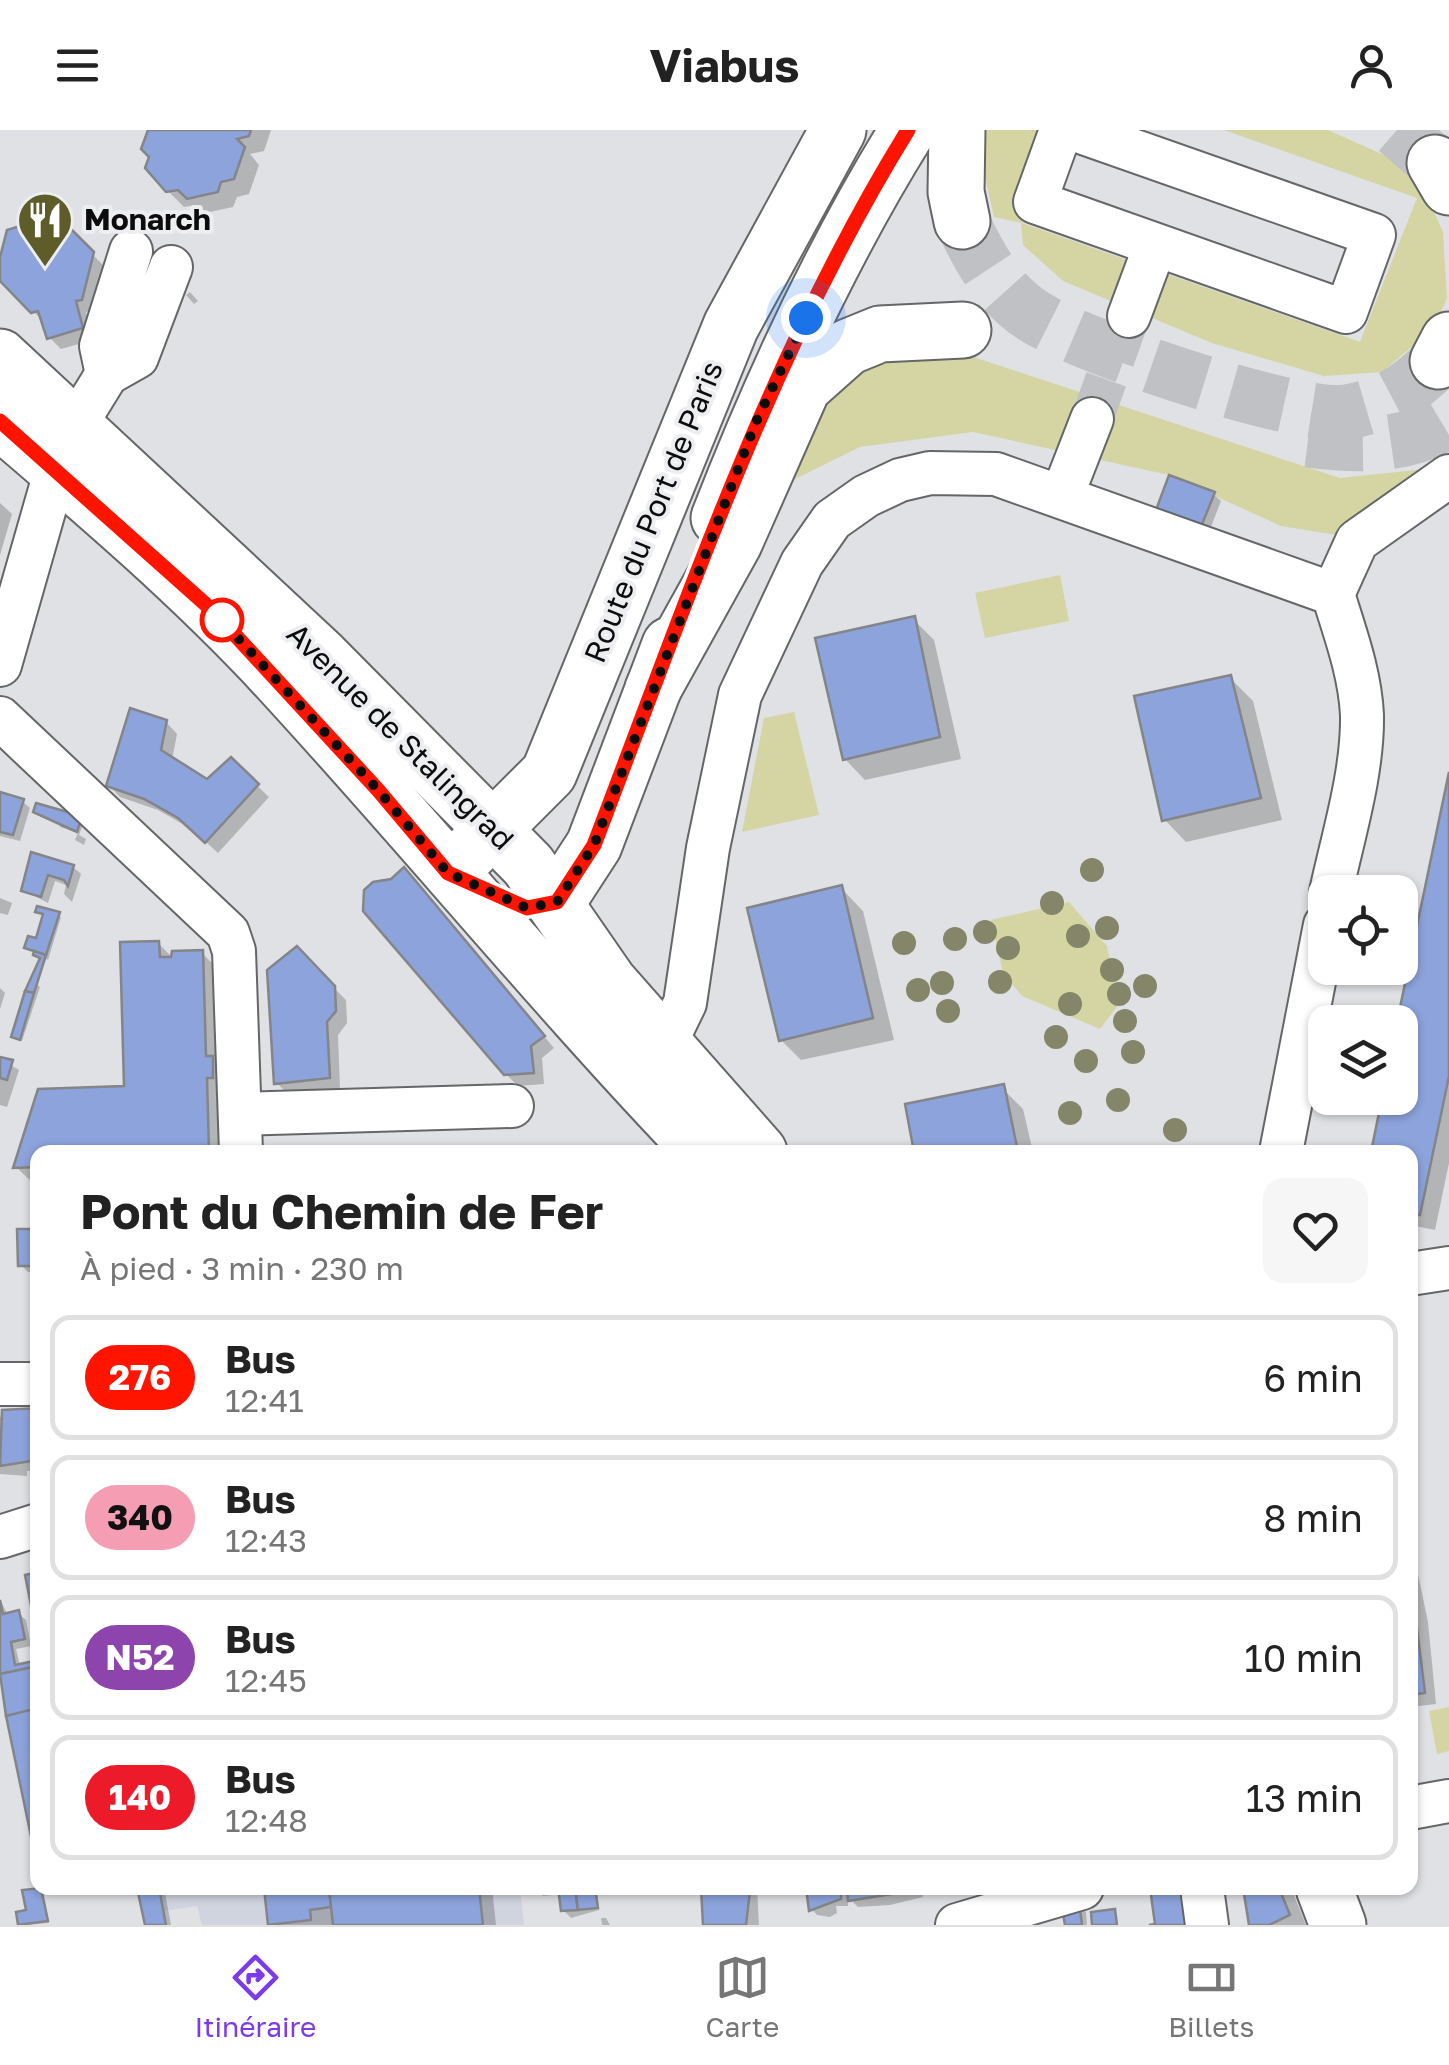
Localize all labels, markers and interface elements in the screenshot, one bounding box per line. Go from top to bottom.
icon: menu [50,38,105,93]
text: Viabus [649,38,800,92]
icon: person [1344,38,1399,93]
restaurant icon: Monarch [15,190,75,269]
place label: Monarch [84,201,211,237]
your location [781,293,831,343]
street label: Route du Port de Paris [576,356,730,668]
unlabelled marker [201,599,243,641]
street label: Avenue de Stalingrad [280,616,521,857]
map controls [1308,875,1418,1115]
button: locate [1308,875,1418,985]
button: layers [1308,1005,1418,1115]
button: heart [1263,1178,1368,1283]
text: Pont du Chemin de Fer [80,1182,603,1240]
text: À pied · 3 min · 230 m [80,1249,404,1287]
text: Bus [225,1336,296,1381]
text: 6 min [1263,1355,1363,1400]
text: 276 [109,1356,171,1398]
text: 12:41 [225,1381,304,1419]
text: Bus [225,1476,296,1521]
text: 8 min [1263,1495,1363,1540]
text: 340 [107,1496,173,1538]
text: 12:43 [225,1521,307,1559]
text: Bus [225,1616,296,1661]
text: 10 min [1244,1635,1363,1680]
text: N52 [105,1636,175,1678]
text: 12:45 [225,1661,307,1699]
text: Bus [225,1756,296,1801]
text: 13 min [1246,1775,1363,1820]
text: 140 [109,1776,171,1818]
text: 12:48 [225,1801,308,1839]
tab: Itinéraire [195,1950,316,2043]
tab: Carte [705,1950,779,2043]
tab: Billets [1168,1950,1254,2043]

